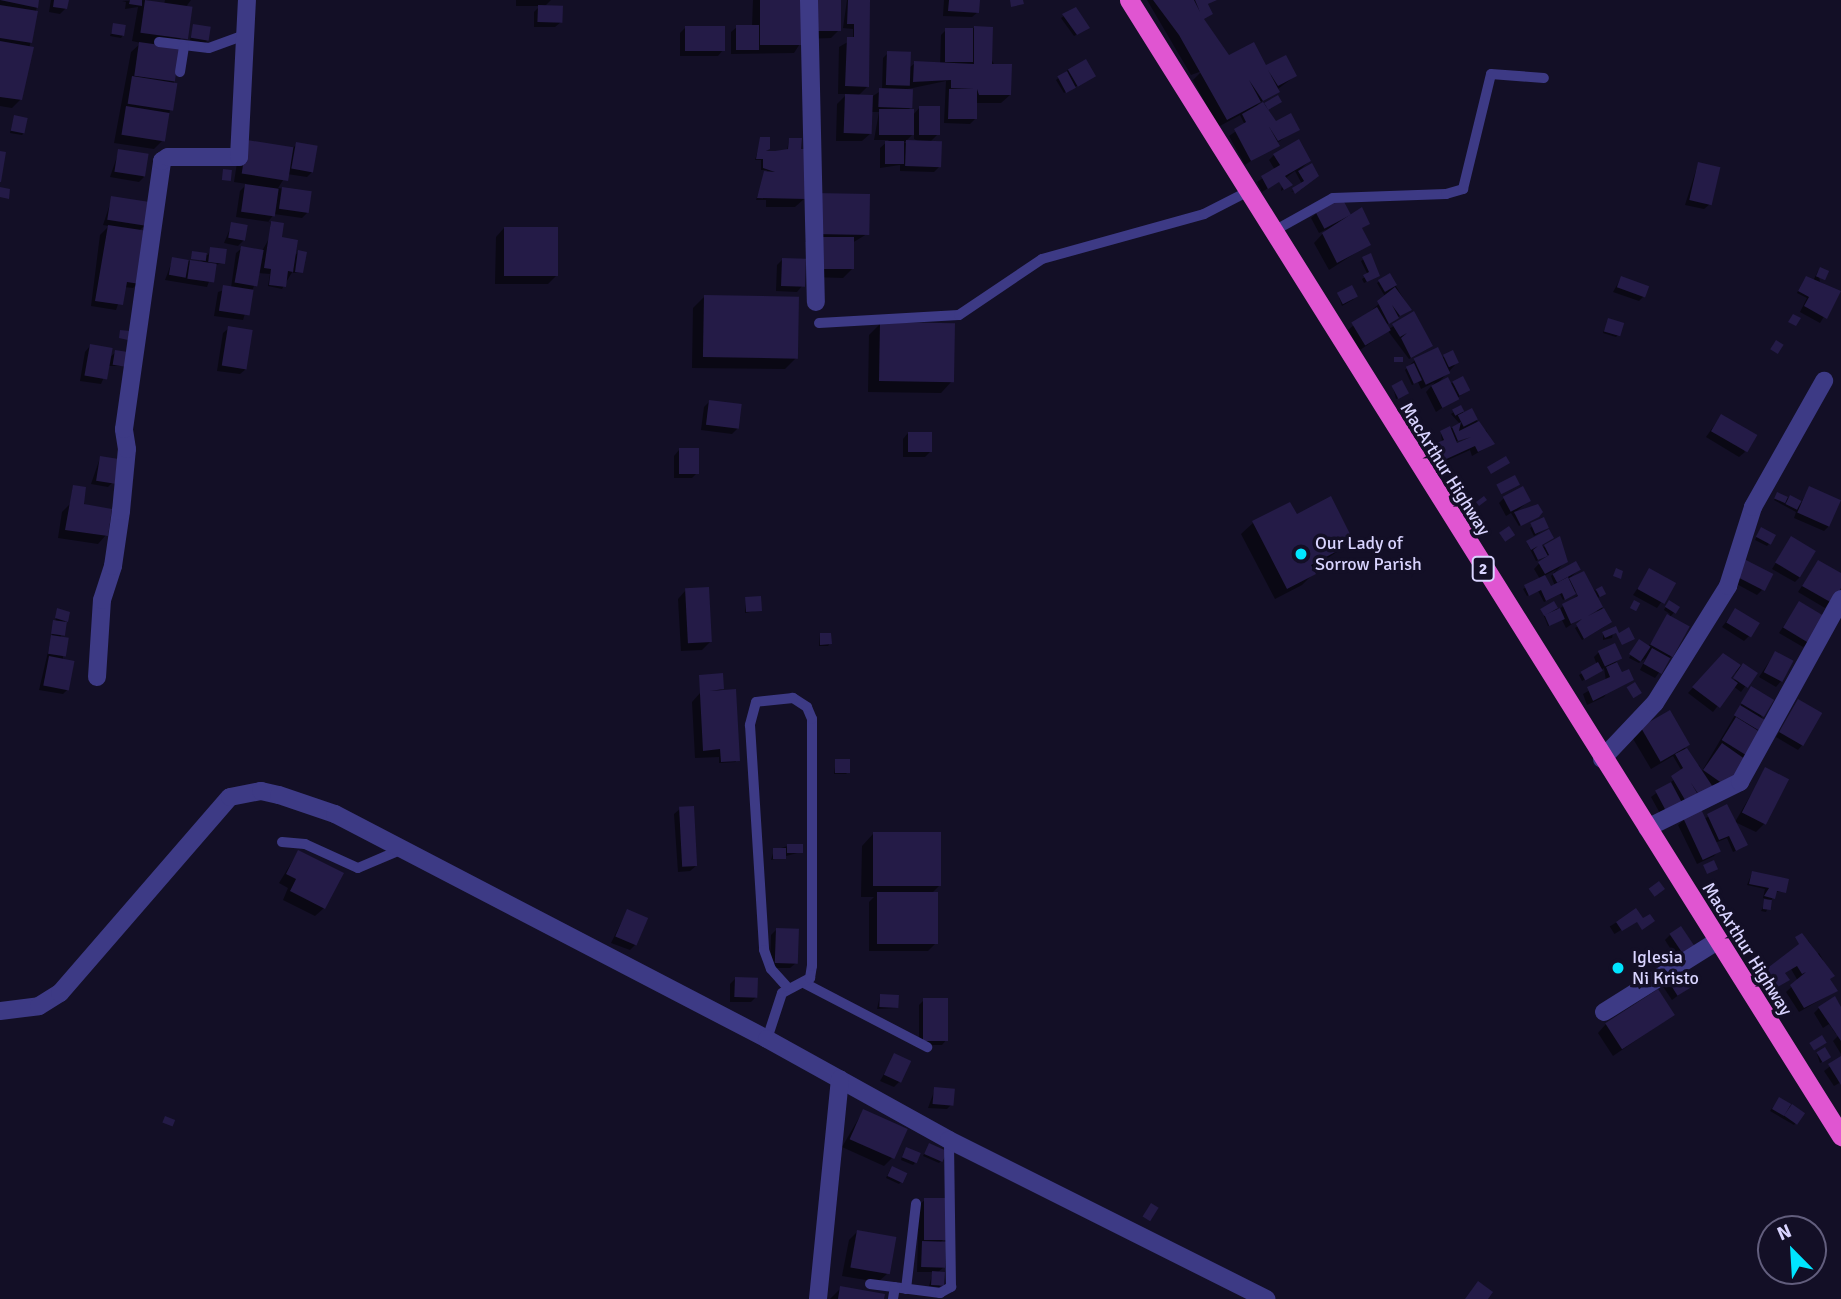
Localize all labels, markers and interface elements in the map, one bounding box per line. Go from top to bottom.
street label: MacArthur Highway [1395,398,1495,540]
place label: Our Lady of Sorrow Parish [1315,533,1422,576]
marker: Our Lady of Sorrow Parish [1293,546,1309,562]
road number: 2 [1471,556,1495,582]
street label: MacArthur Highway [1697,878,1797,1020]
place label: Iglesia Ni Kristo [1632,947,1699,990]
marker: Iglesia Ni Kristo [1610,960,1626,976]
north arrow [1757,1215,1827,1285]
text: N [1773,1219,1795,1246]

